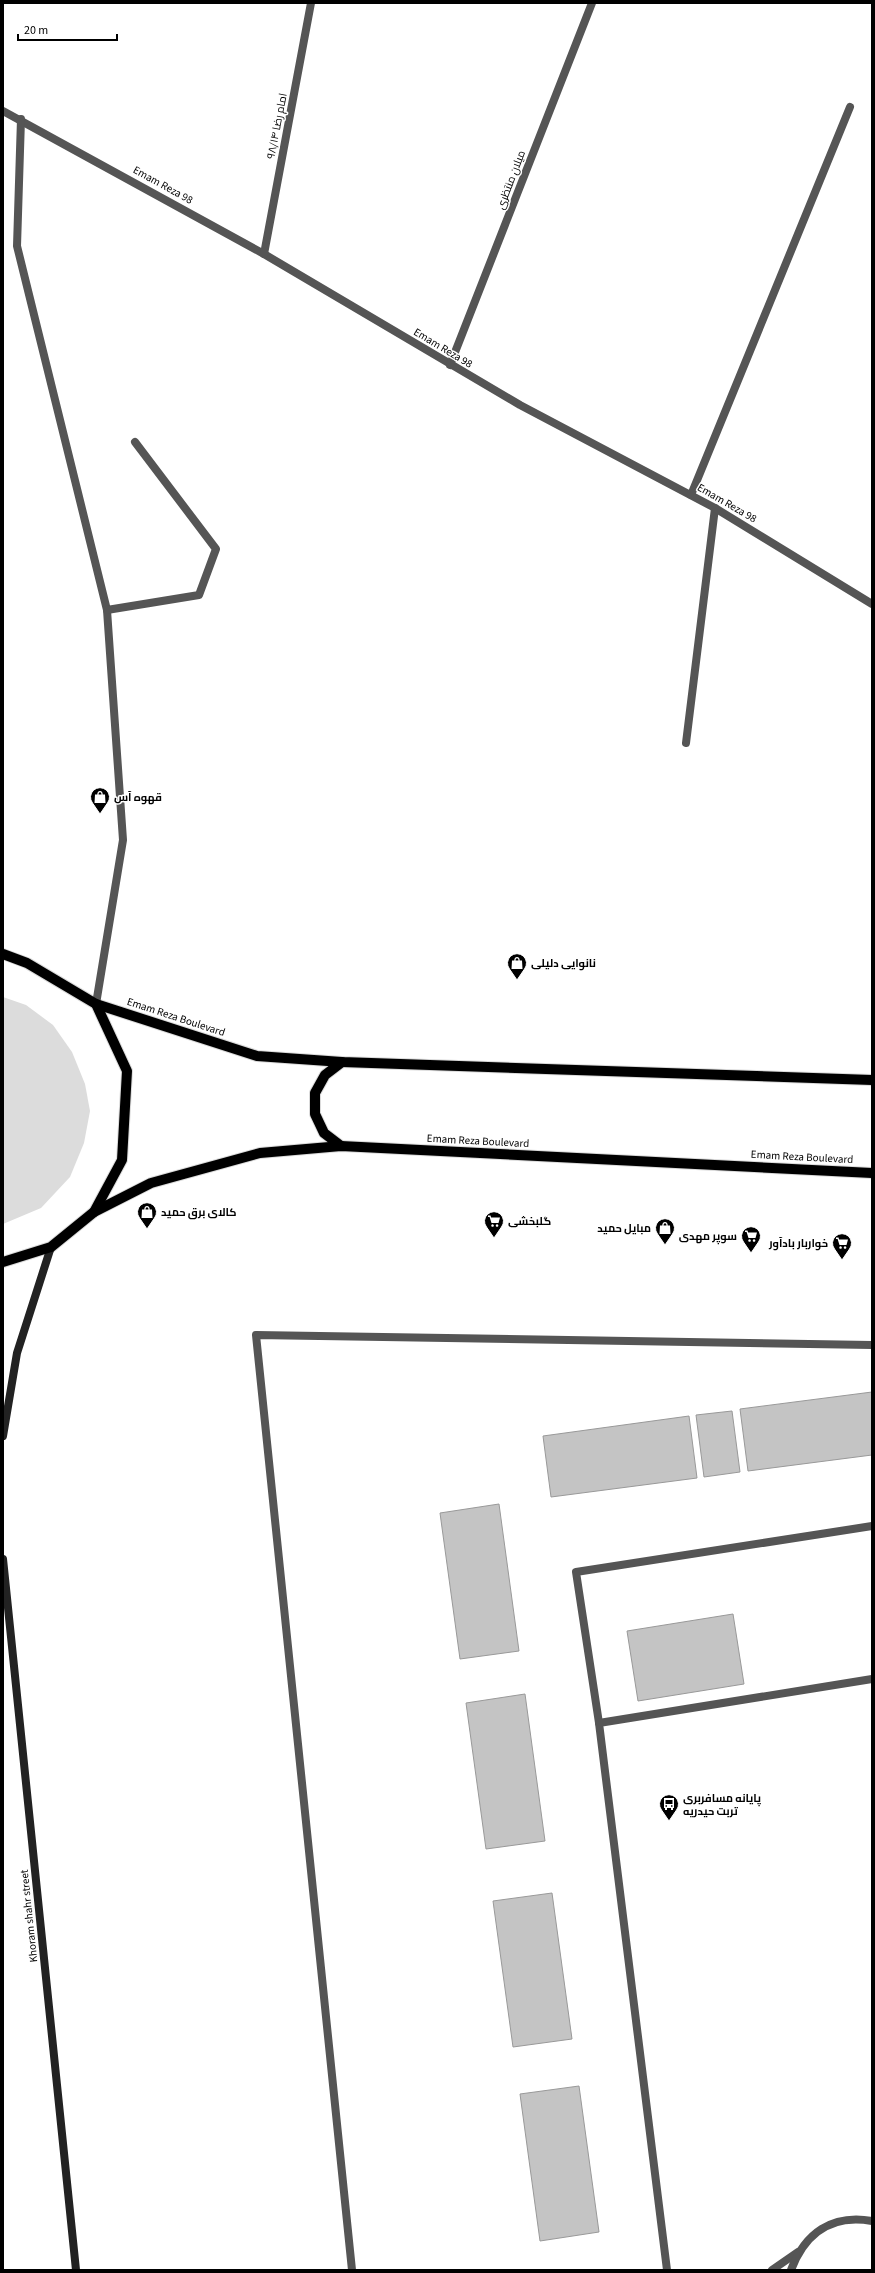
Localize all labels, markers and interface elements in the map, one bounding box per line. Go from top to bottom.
scale bar [18,16,117,42]
text: 20 m [24,22,48,39]
street label: امام رضا ٩٨/١۴ [263,92,291,160]
street label: میلان منتظری [493,148,529,212]
street label: Emam Reza 98 [130,162,196,208]
street label: Emam Reza 98 [411,324,476,372]
street label: Emam Reza 98 [694,480,760,526]
shop icon: قهوه آس [89,786,111,814]
place label: قهوه آس [114,790,162,805]
shop icon: نانوایی دلیلی [506,952,528,980]
place label: نانوایی دلیلی [531,956,596,971]
street label: Emam Reza Boulevard [125,994,227,1040]
street label: Emam Reza Boulevard [426,1131,530,1151]
street label: Emam Reza Boulevard [750,1147,854,1167]
shop icon: کالای برق حمید [136,1201,158,1229]
place label: کالای برق حمید [161,1205,237,1220]
supermarket icon: گلبخشی [483,1210,505,1238]
place label: گلبخشی [508,1214,551,1229]
shop icon: مبایل حمید [654,1217,676,1245]
place label: مبایل حمید [597,1221,651,1236]
supermarket icon: سوپر مهدی [740,1225,762,1253]
place label: سوپر مهدی [679,1229,737,1245]
supermarket icon: خواربار بادآور [831,1232,853,1260]
place label: خواربار بادآور [768,1236,828,1251]
place label: پایانه مسافربری تربت حیدریه [683,1791,761,1819]
bus stop icon: پایانه مسافربری تربت حیدریه [658,1793,680,1821]
street label: Khoram shahr street [17,1869,41,1963]

